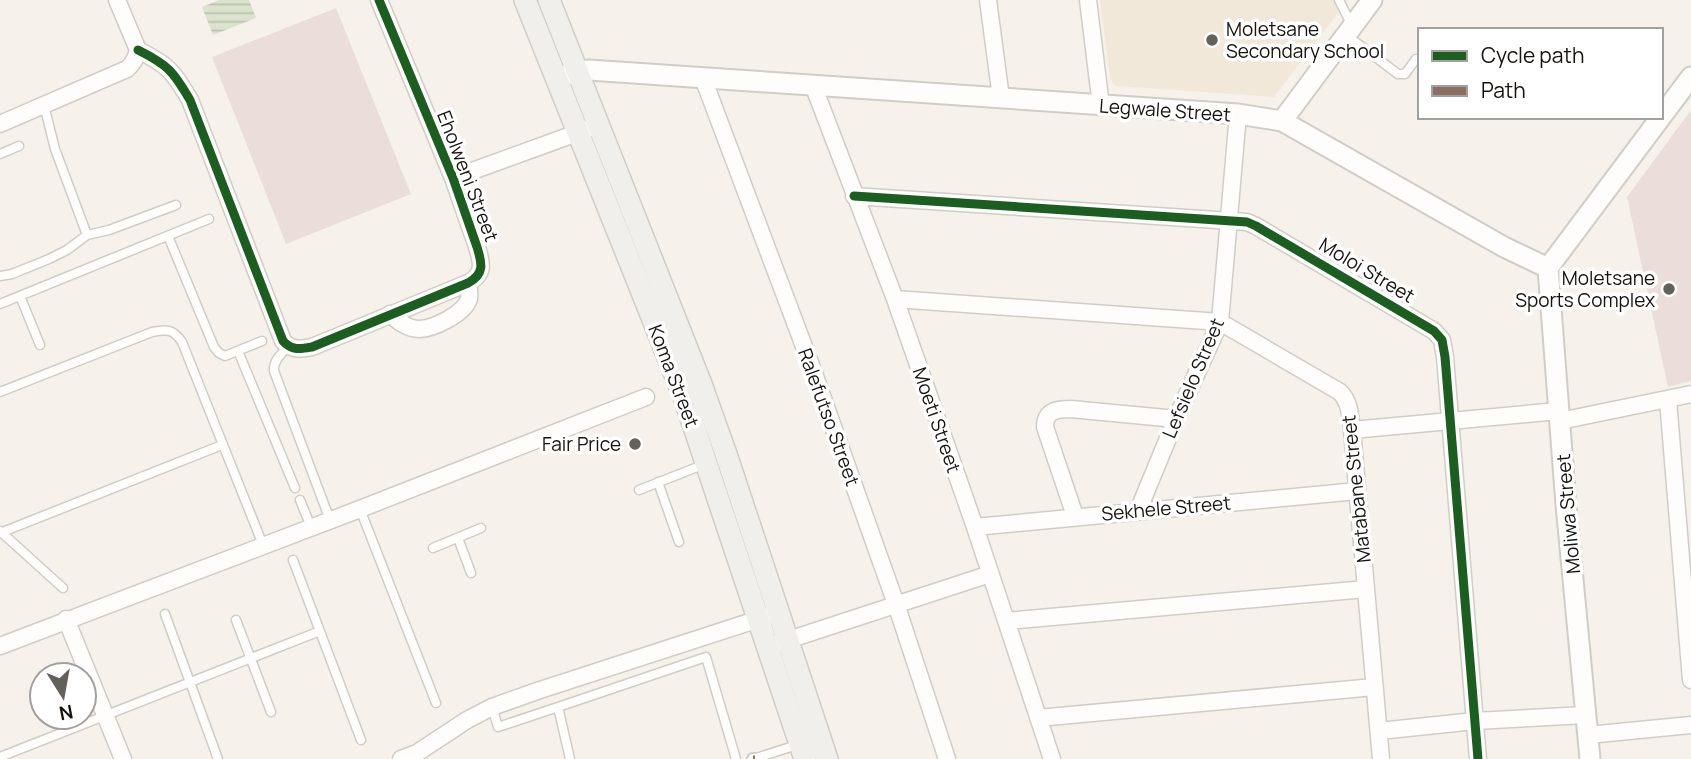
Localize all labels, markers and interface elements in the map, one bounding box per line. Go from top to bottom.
place label: Moletsane Secondary School [1226,16,1384,64]
legend [1418,28,1663,119]
marker: Moletsane Secondary School [1204,32,1220,48]
text: Cycle path [1481,41,1584,69]
text: Path [1481,76,1526,104]
street label: Legwale Street [1098,92,1232,128]
street label: Eholweni Street [431,107,505,245]
street label: Moloi Street [1314,231,1420,309]
place label: Moletsane Sports Complex [1515,265,1655,313]
marker: Moletsane Sports Complex [1661,281,1677,297]
street label: Lefsielo Street [1156,314,1230,442]
street label: Koma Street [643,321,705,431]
street label: Ralefutso Street [792,345,866,489]
street label: Moeti Street [907,364,967,476]
street label: Matabane Street [1335,414,1377,564]
place label: Fair Price [542,431,621,457]
marker: Fair Price [627,436,643,452]
street label: Moliwa Street [1550,453,1586,575]
street label: Sekhele Street [1100,489,1232,527]
north arrow [28,661,98,731]
text: N [57,699,75,727]

